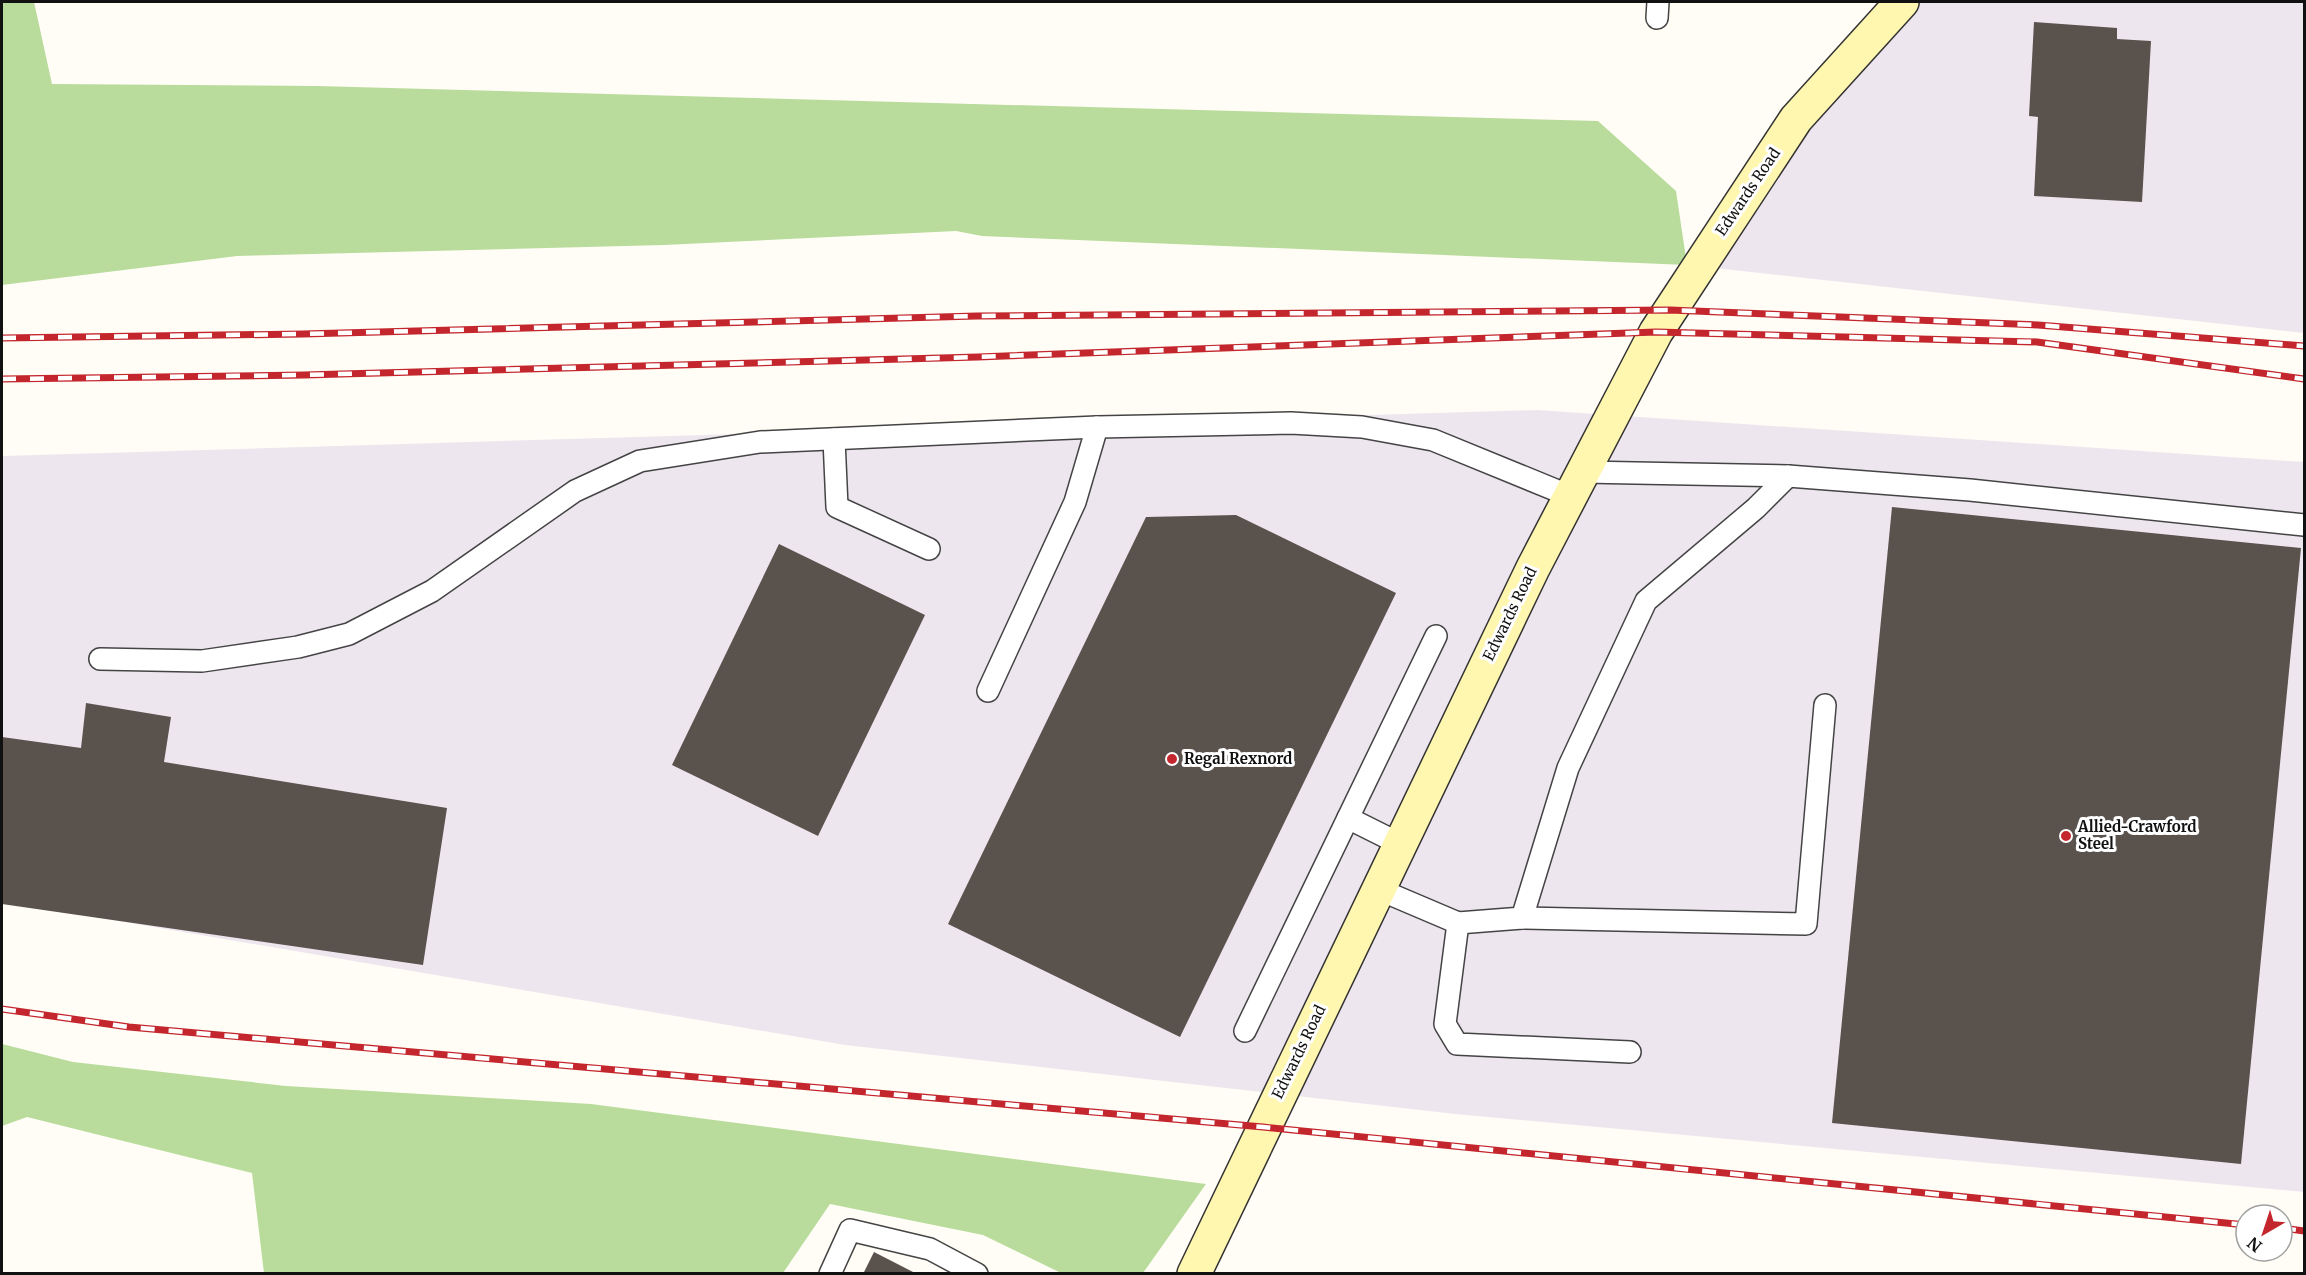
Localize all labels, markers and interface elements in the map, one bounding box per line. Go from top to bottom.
street label: Edwards Road [1711,144,1784,239]
street label: Edwards Road [1479,564,1540,664]
place label: Regal Rexnord [1184,749,1292,768]
marker: Regal Rexnord [1165,752,1179,766]
place label: Allied-Crawford Steel [2077,817,2197,853]
marker: Allied-Crawford Steel [2059,829,2073,843]
street label: Edwards Road [1268,1002,1329,1102]
north arrow [2234,1203,2294,1263]
text: N [2243,1233,2266,1256]

